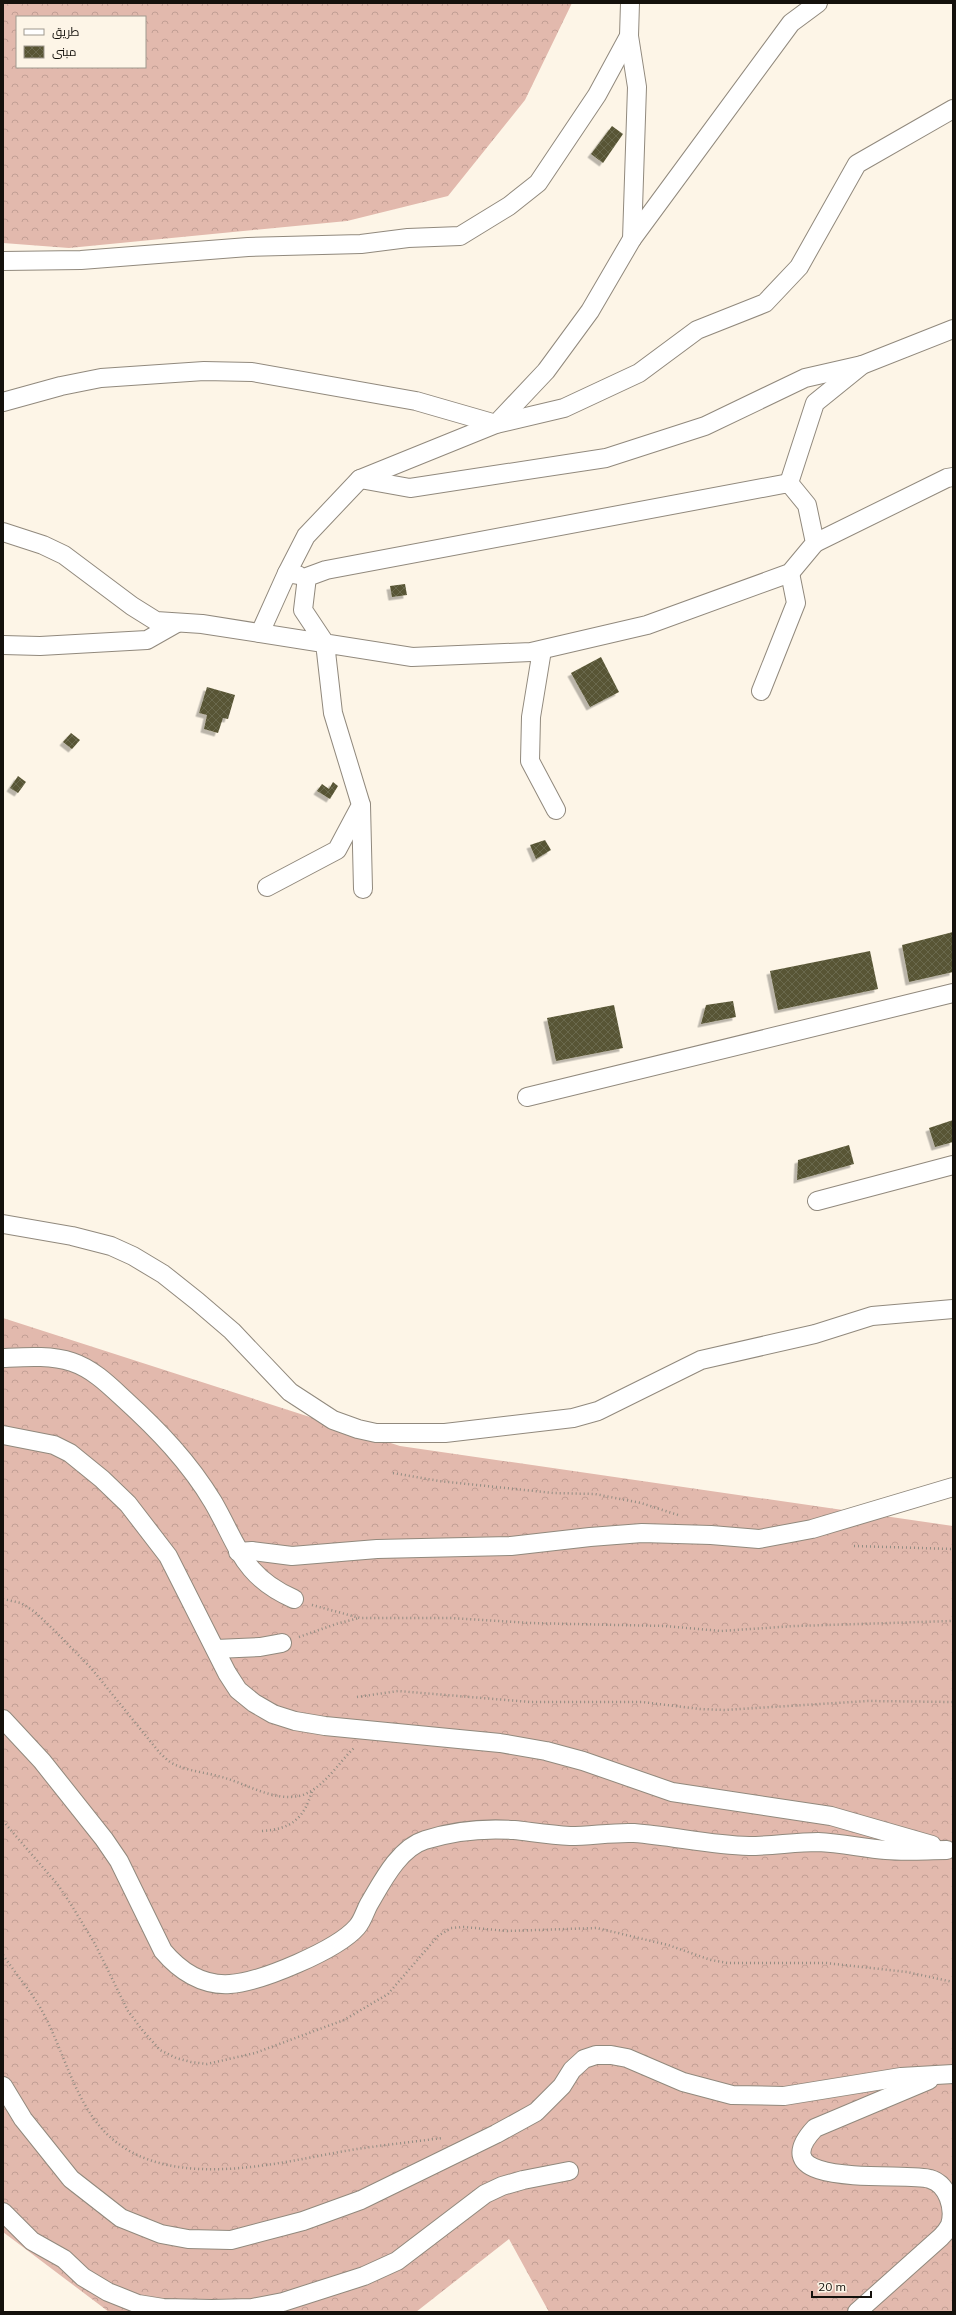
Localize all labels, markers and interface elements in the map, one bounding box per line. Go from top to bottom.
legend [16,16,146,68]
text: طريق [52,24,80,39]
text: مبنى [52,44,77,59]
scale bar [812,2273,871,2299]
text: 20 m [818,2279,846,2294]

